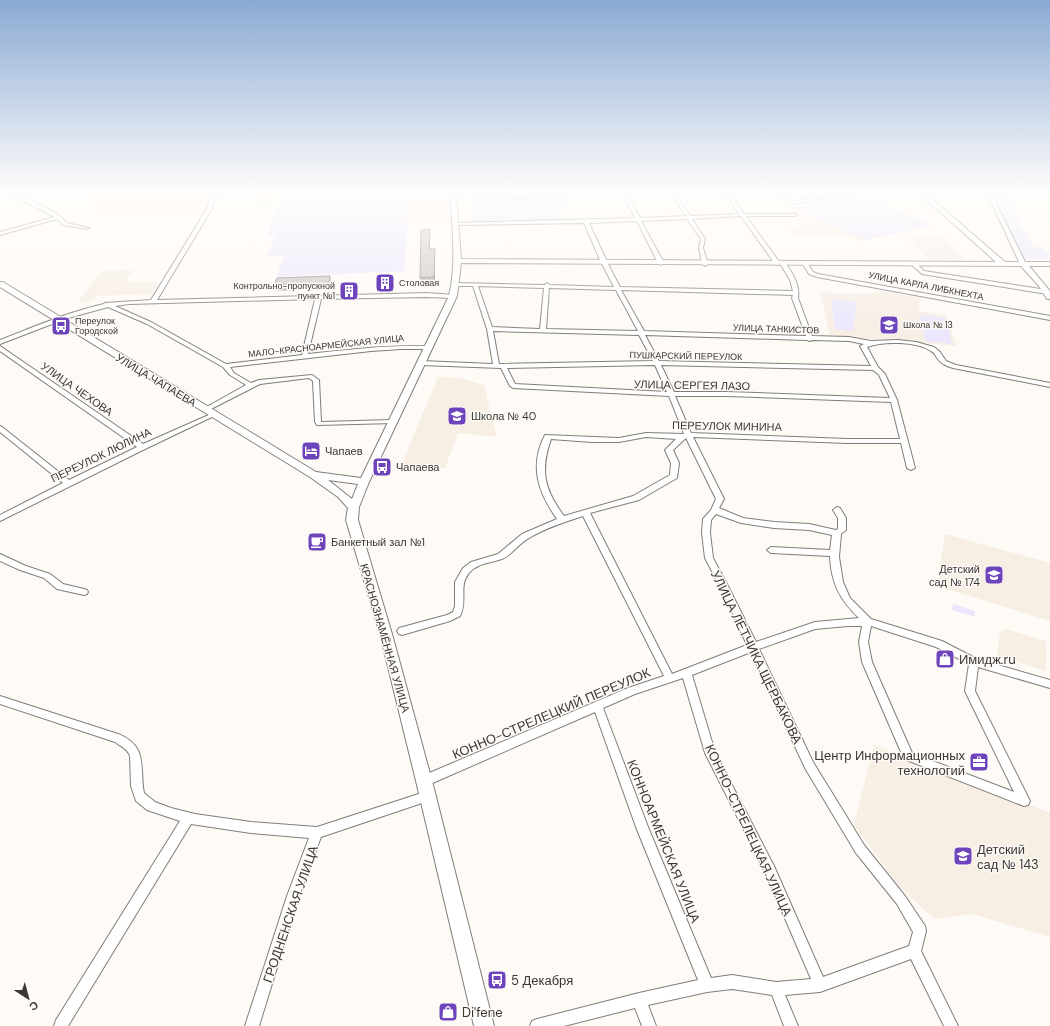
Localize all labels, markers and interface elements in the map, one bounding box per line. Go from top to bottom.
street label: УЛИЦА КАРЛА ЛИБКНЕХТА [867,269,985,303]
building icon: Столовая [374,272,396,294]
place label: Столовая [399,277,439,289]
place label: Контрольно-пропускной пункт №1 [233,280,335,302]
building icon: Контрольно-пропускной пункт №1 [338,280,360,302]
school or university icon: Школа № 13 [878,314,900,336]
bus stop icon: Переулок Городской [50,315,72,337]
place label: Переулок Городской [75,315,118,337]
place label: Школа № 13 [903,319,953,331]
street label: УЛИЦА ТАНКИСТОВ [733,321,819,337]
street label: МАЛО-КРАСНОАРМЕЙСКАЯ УЛИЦА [247,332,405,360]
street label: ПУШКАРСКИЙ ПЕРЕУЛОК [630,349,743,363]
street label: УЛИЦА ЧАПАЕВА [113,350,199,410]
street label: УЛИЦА ЧЕХОВА [38,359,116,419]
street label: УЛИЦА СЕРГЕЯ ЛАЗО [634,377,751,393]
school or university icon: Школа № 40 [446,405,468,427]
place label: Школа № 40 [471,409,536,423]
street label: ПЕРЕУЛОК МИНИНА [672,418,783,434]
street label: ПЕРЕУЛОК ЛЮЛИНА [49,424,154,485]
hotel icon: Чапаев [300,440,322,462]
place label: Чапаев [325,444,363,458]
bus stop icon: Чапаева [371,456,393,478]
place label: Чапаева [396,460,440,474]
cafe icon: Банкетный зал №1 [306,531,328,553]
place label: Банкетный зал №1 [331,535,425,549]
street label: КРАСНОЗНАМЁННАЯ УЛИЦА [357,562,413,715]
place label: Детский сад № 174 [929,562,980,589]
school or university icon: Детский сад № 174 [983,564,1005,586]
street label: УЛИЦА ЛЁТЧИКА ЩЕРБАКОВА [707,568,806,747]
shop icon: Имидж.ru [934,648,956,670]
place label: Имидж.ru [959,651,1016,668]
street label: КОННО-СТРЕЛЕЦКИЙ ПЕРЕУЛОК [450,664,653,763]
street label: КОННО-СТРЕЛЕЦКАЯ УЛИЦА [701,742,796,919]
place label: Центр Информационных технологий [814,747,965,779]
office icon: Центр Информационных технологий [968,751,990,773]
street label: КОННОАРМЕЙСКАЯ УЛИЦА [623,757,704,926]
place label: Детский сад № 143 [977,841,1039,873]
street label: ГРОДНЕНСКАЯ УЛИЦА [259,843,322,985]
school or university icon: Детский сад № 143 [952,845,974,867]
bus stop icon: 5 Декабря [486,969,508,991]
place label: 5 Декабря [511,972,573,989]
north arrow [8,978,48,1018]
text: С [27,998,41,1014]
shop icon: Di'fene [437,1001,459,1023]
place label: Di'fene [462,1004,503,1021]

